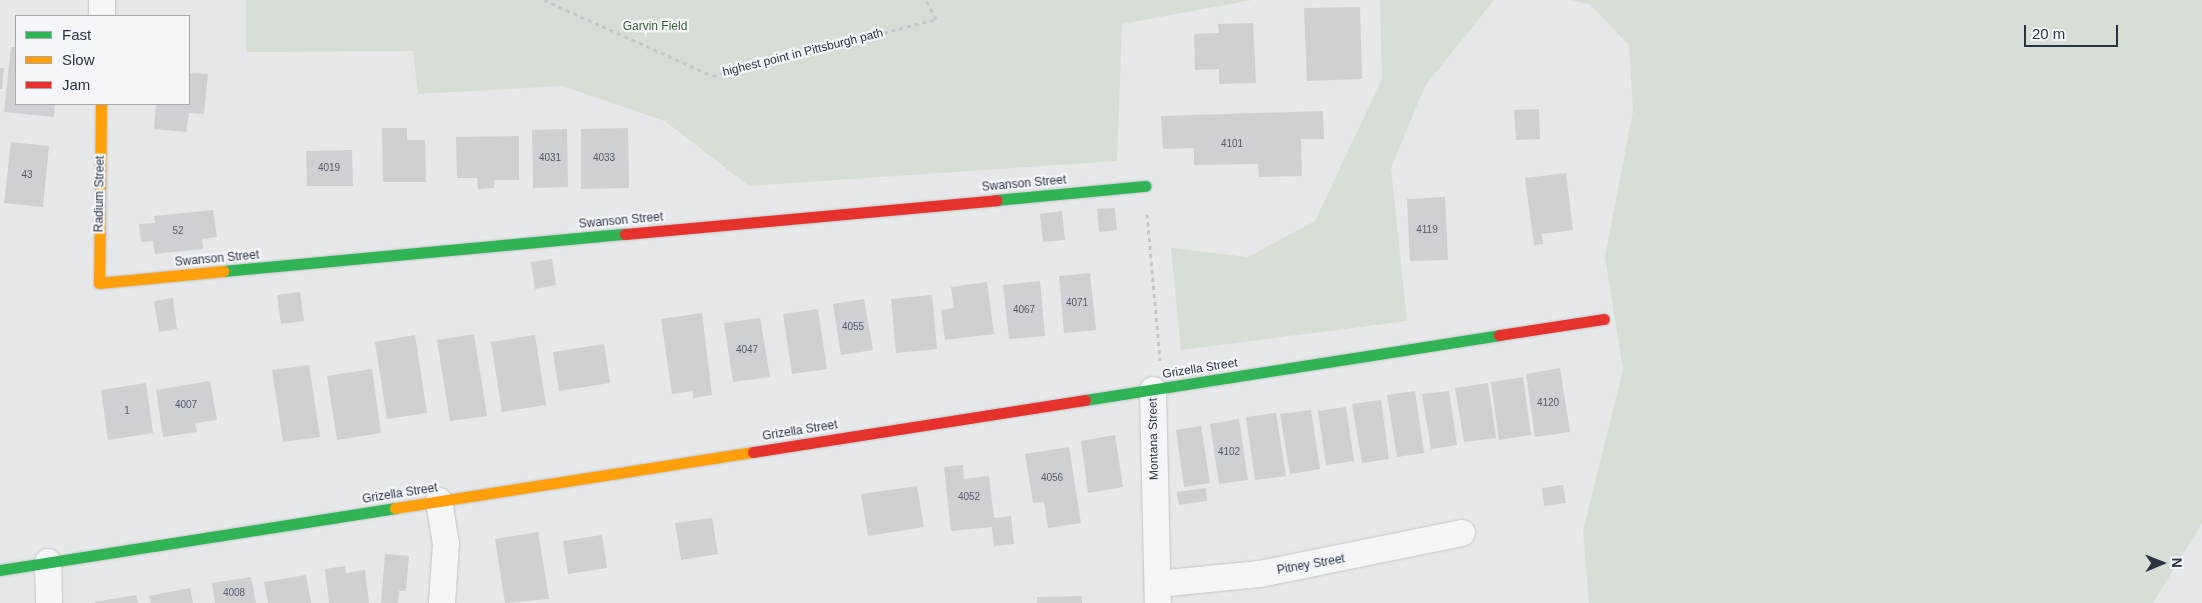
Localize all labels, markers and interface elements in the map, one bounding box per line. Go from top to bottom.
legend [15,15,190,105]
scale bar [2027,15,2121,47]
park label: Garvin Field [623,20,687,34]
text: 20 m [2032,25,2065,42]
text: Fast [62,26,91,43]
street label: highest point in Pittsburgh path [721,26,885,80]
text: Slow [62,51,95,68]
text: Jam [62,76,90,93]
house number: 4101 [1221,138,1243,150]
house number: 4031 [539,152,561,164]
house number: 4033 [593,152,615,164]
street label: Radium Street [92,156,108,232]
house number: 4019 [318,162,340,174]
house number: 43 [21,169,33,181]
street label: Swanson Street [981,173,1067,195]
street label: Swanson Street [578,210,664,232]
house number: 4119 [1416,224,1438,236]
house number: 52 [172,225,184,237]
street label: Swanson Street [174,248,260,270]
house number: 4071 [1066,297,1088,309]
house number: 4067 [1013,304,1035,316]
house number: 4055 [842,321,864,333]
house number: 4047 [736,344,758,356]
street label: Grizella Street [1161,356,1239,382]
house number: 4120 [1537,397,1559,409]
street label: Montana Street [1146,398,1162,480]
house number: 4007 [175,399,197,411]
house number: 1 [124,405,130,417]
street label: Grizella Street [761,418,839,444]
house number: 4102 [1218,446,1240,458]
house number: 4056 [1041,472,1063,484]
street label: Grizella Street [361,481,439,507]
house number: 4052 [958,491,980,503]
north arrow [2137,538,2187,588]
street label: Pitney Street [1276,552,1346,578]
text: N [2169,558,2185,568]
house number: 4008 [223,587,245,599]

